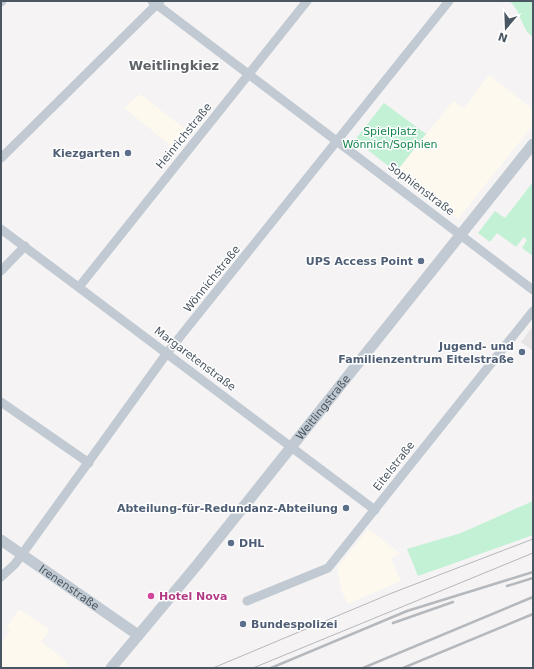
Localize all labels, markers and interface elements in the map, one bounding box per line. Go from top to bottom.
north arrow [486,8,526,48]
text: N [496,29,509,45]
district label: Weitlingkiez [129,58,219,73]
street label: Heinrichstraße [154,100,215,171]
park label: Spielplatz Wönnich/Sophien [342,125,438,151]
place label: Kiezgarten [53,147,120,160]
marker: Kiezgarten [123,148,133,158]
street label: Sophienstraße [385,160,457,218]
street label: Wönnichstraße [181,243,243,315]
place label: UPS Access Point [306,255,413,268]
marker: UPS Access Point [416,256,426,266]
street label: Margaretenstraße [152,324,238,394]
place label: Jugend- und Familienzentrum Eitelstraße [338,340,514,366]
marker: Jugend- und Familienzentrum Eitelstraße [517,347,527,357]
street label: Weitlingstraße [293,372,353,442]
street label: Eitelstraße [371,439,417,493]
place label: Abteilung-für-Redundanz-Abteilung [117,502,338,515]
marker: Abteilung-für-Redundanz-Abteilung [341,503,351,513]
place label: DHL [239,537,264,550]
marker: DHL [226,538,236,548]
street label: Irenenstraße [37,562,102,613]
place label: Hotel Nova [159,590,227,603]
marker: Hotel Nova [146,591,156,601]
place label: Bundespolizei [251,618,338,631]
marker: Bundespolizei [238,619,248,629]

